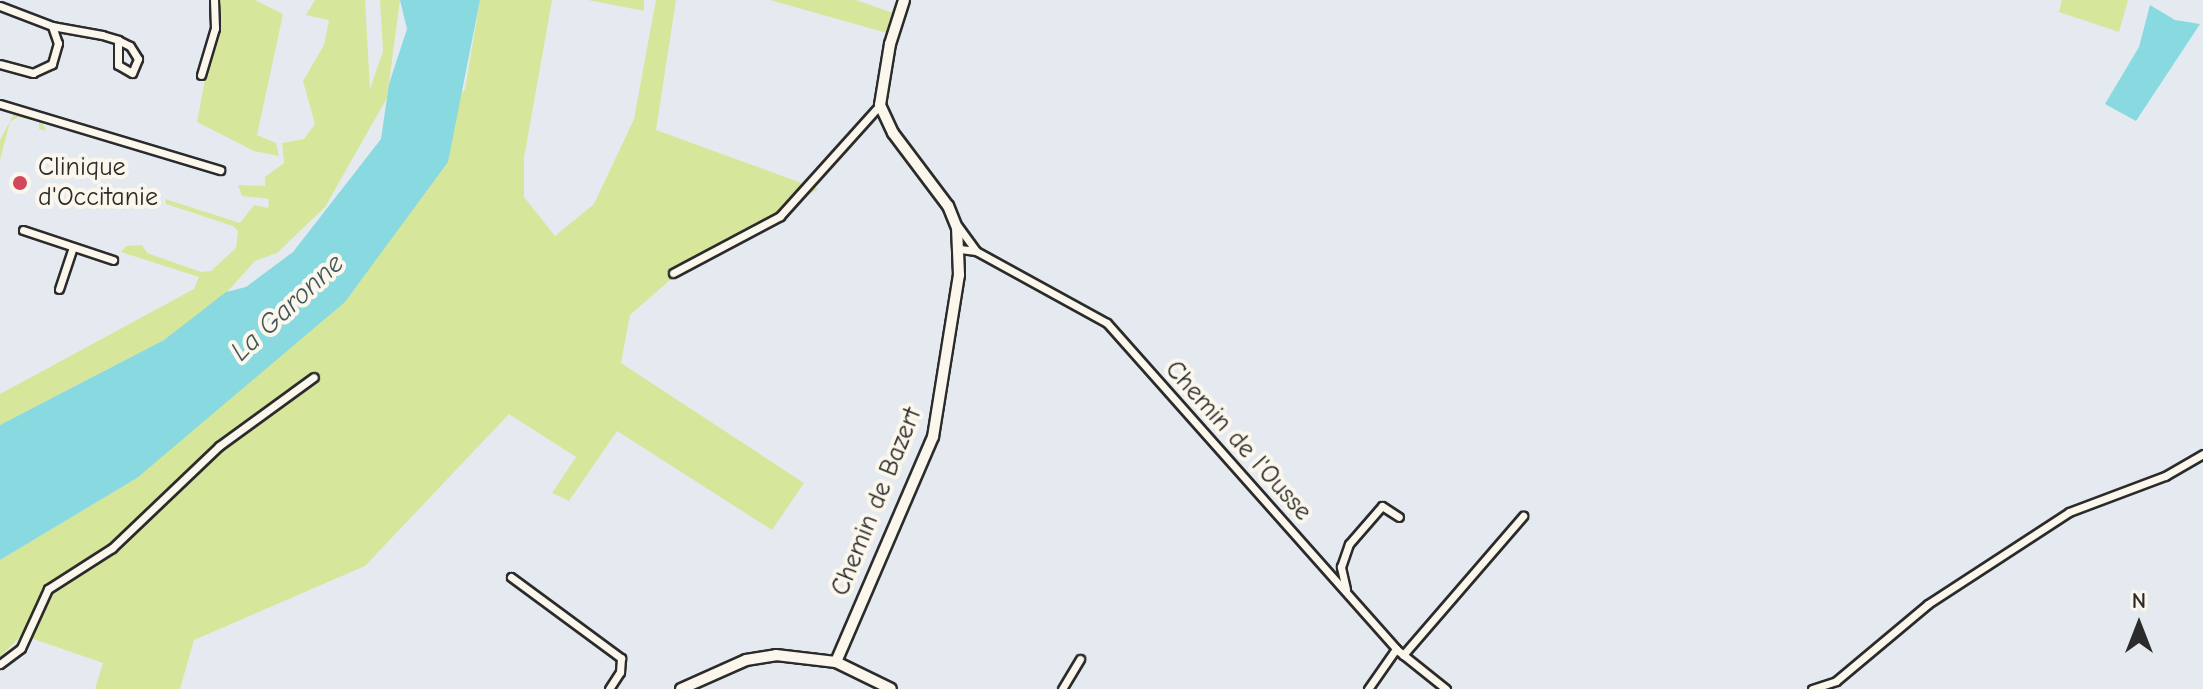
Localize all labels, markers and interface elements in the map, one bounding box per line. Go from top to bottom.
place label: Clinique d'Occitanie [38,152,158,214]
marker: Clinique d'Occitanie [9,172,31,194]
water label: La Garonne [224,246,350,368]
street label: Chemin de l'Ousse [1158,355,1318,527]
street label: Chemin de Bazert [825,403,929,601]
north arrow [2099,585,2179,665]
text: N [2132,588,2146,614]

